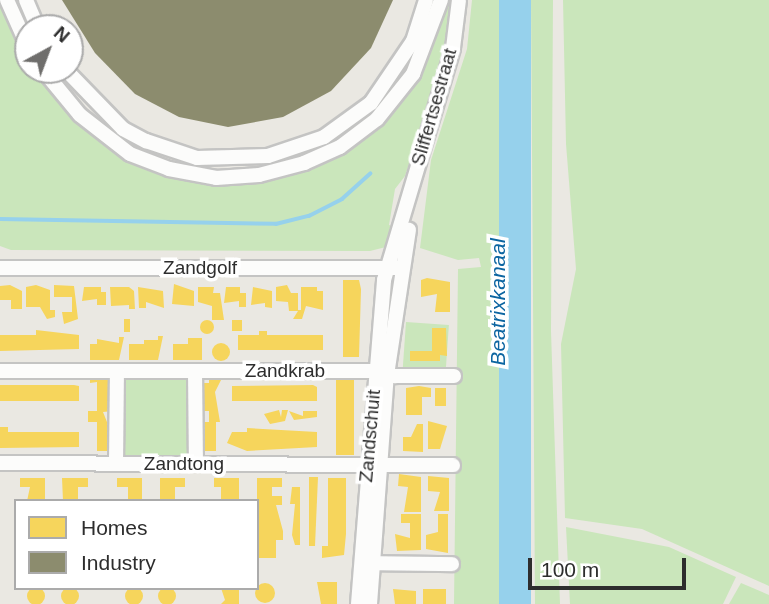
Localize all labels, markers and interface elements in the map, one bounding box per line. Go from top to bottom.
north arrow [14,14,84,84]
text: N [50,22,74,47]
street label: Sliffertsestraat [406,46,462,168]
water label: Beatrixkanaal [485,238,511,366]
street label: Zandgolf [163,257,237,279]
street label: Zandkrab [245,360,325,382]
street label: Zandschuit [355,389,385,483]
street label: Zandtong [144,453,224,475]
legend [14,499,259,590]
text: Homes [81,516,148,539]
scale bar [531,544,688,588]
text: Industry [81,551,156,574]
text: 100 m [541,558,599,581]

